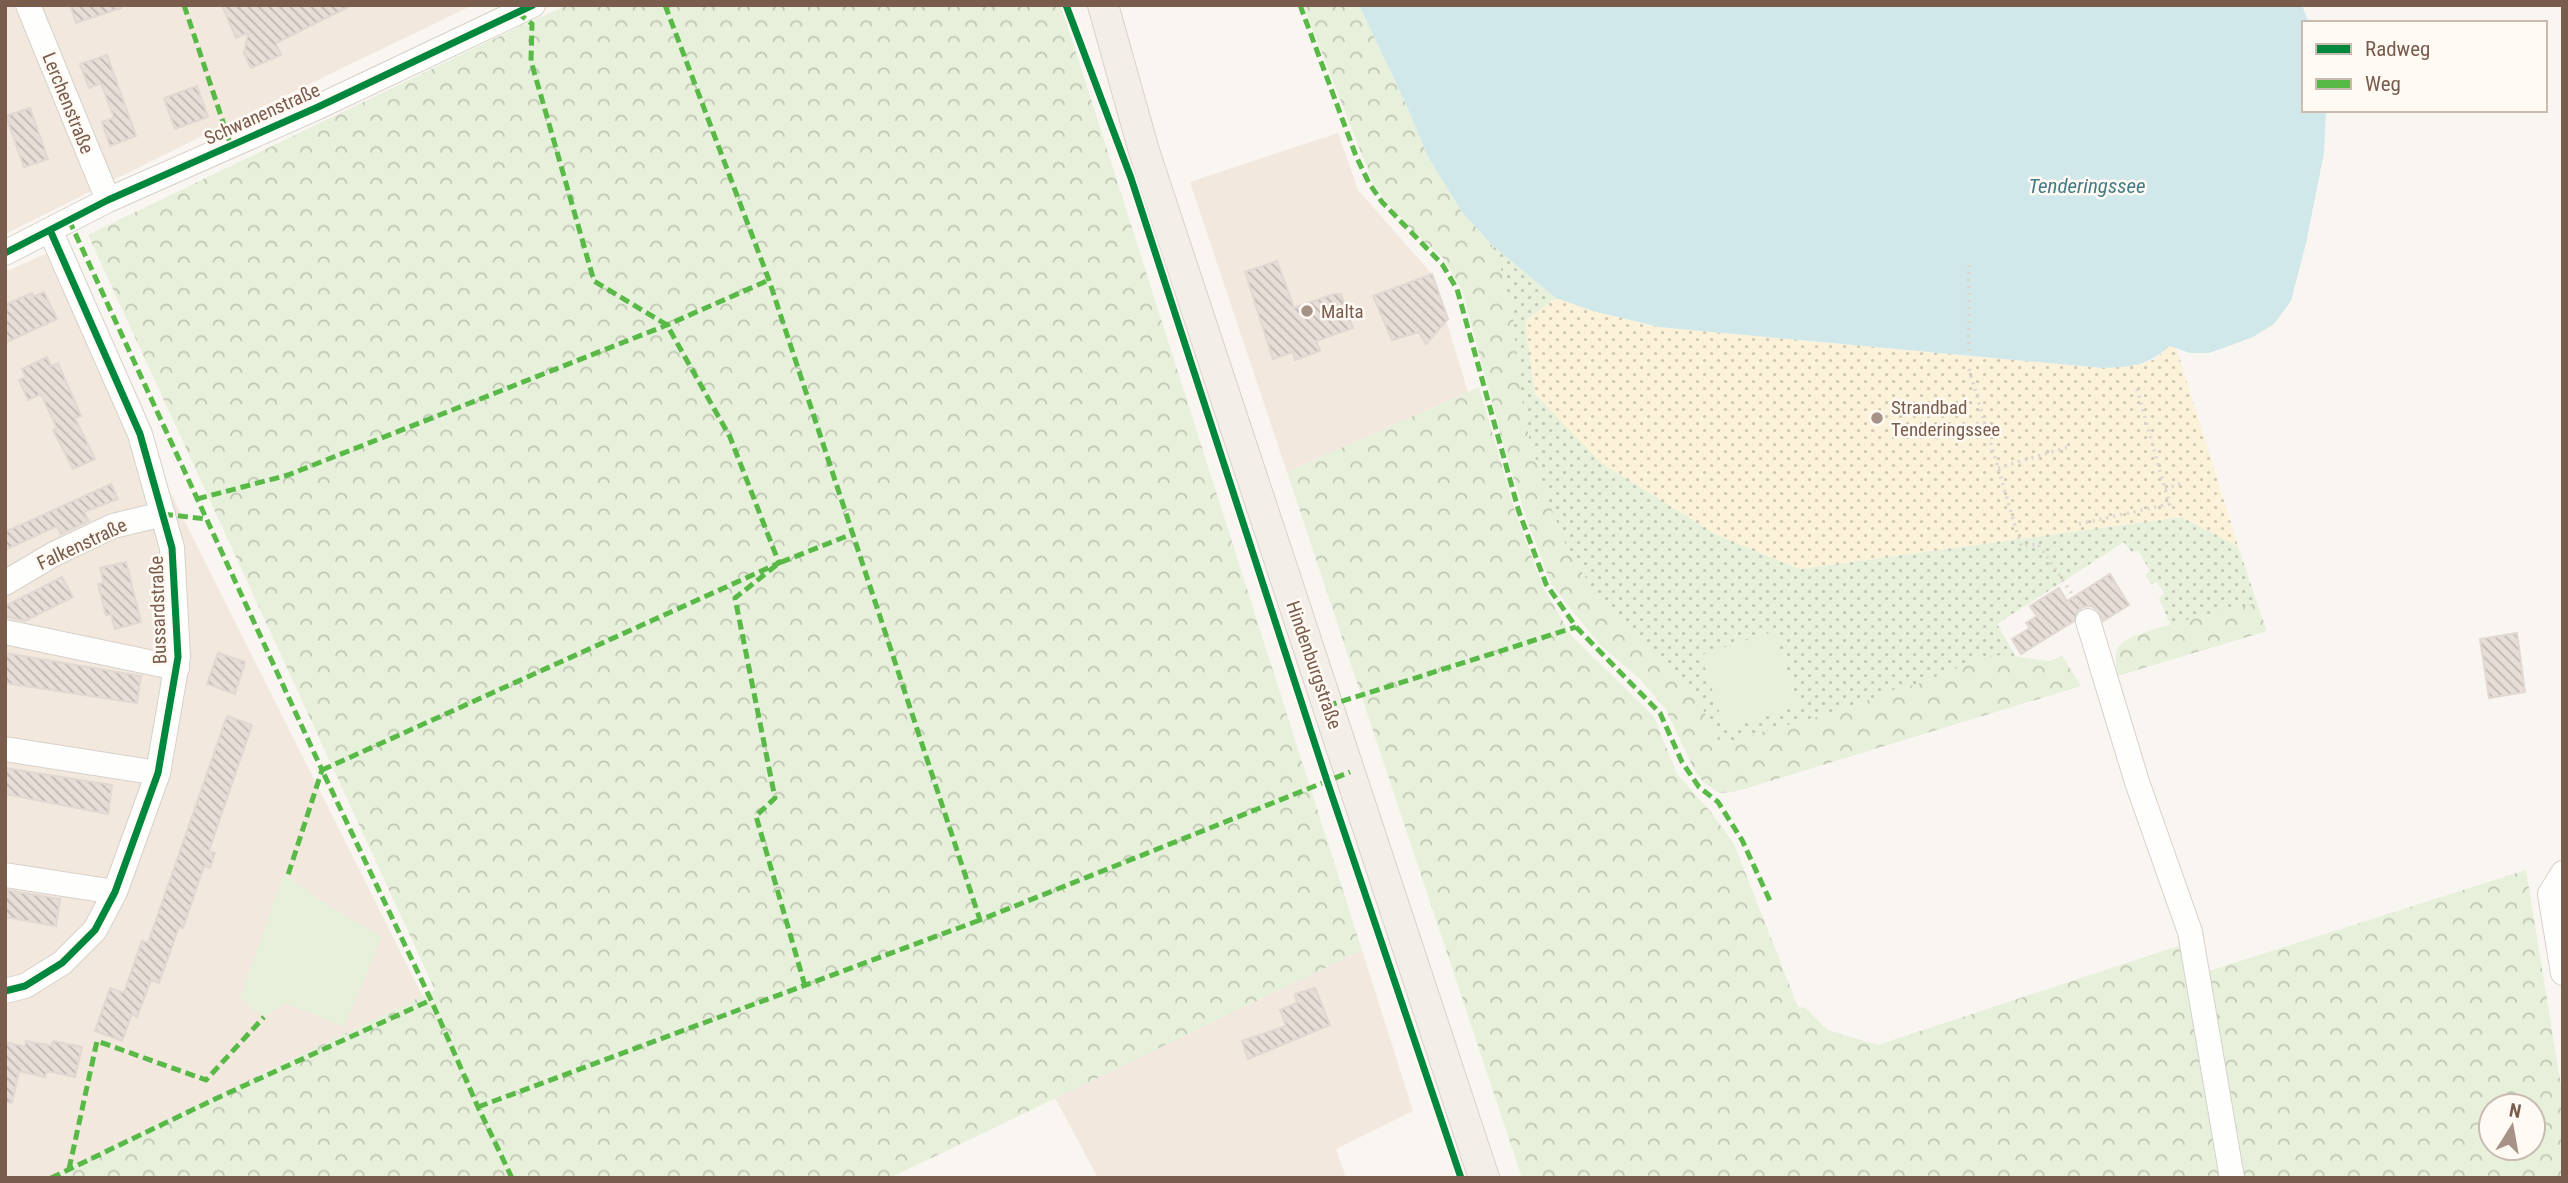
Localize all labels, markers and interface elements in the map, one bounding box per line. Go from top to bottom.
legend [2302,21,2547,112]
text: Radweg [2365,37,2430,61]
street label: Lerchenstraße [37,49,99,157]
text: Weg [2365,72,2401,96]
street label: Schwanenstraße [201,78,323,150]
water label: Tenderingssee [2028,174,2146,198]
place label: Malta [1321,300,1364,323]
marker: Malta [1299,303,1315,319]
place label: Strandbad Tenderingssee [1891,396,2000,441]
marker: Strandbad Tenderingssee [1869,410,1885,426]
street label: Falkenstraße [33,513,131,575]
street label: Bussardstraße [145,555,171,665]
street label: Hindenburgstraße [1281,598,1347,732]
north arrow [2477,1092,2547,1162]
text: N [2507,1098,2523,1123]

